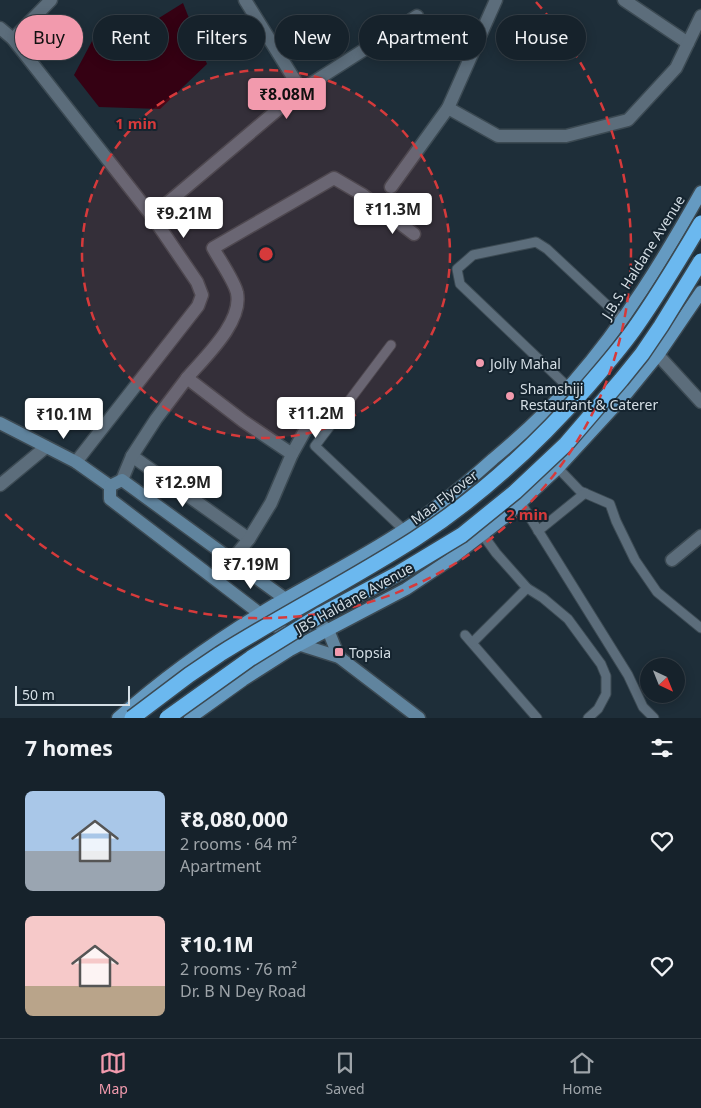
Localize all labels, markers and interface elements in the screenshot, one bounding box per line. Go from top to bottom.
chip: Buy [15,15,83,60]
chip: Rent [93,15,168,60]
chip: Filters [178,15,265,60]
chip: New [275,15,349,60]
chip: Apartment [359,15,486,60]
chip: House [496,15,586,60]
pin: ₹8.08M [246,78,328,120]
text: ₹8.08M [259,83,315,105]
text: 1 min [115,113,157,133]
street label: J.B.S. Haldane Avenue [596,191,689,324]
pin: ₹11.3M [352,192,434,235]
pin: ₹9.21M [143,196,225,239]
text: ₹11.3M [365,198,421,220]
text: ₹9.21M [156,202,212,224]
centre of rings [257,245,275,263]
place label: Jolly Mahal [488,354,561,373]
marker: Jolly Mahal [474,357,486,369]
place label: Shamshiji Restaurant & Caterer [520,379,659,414]
marker: Shamshiji Restaurant & Caterer [504,390,516,402]
pin: ₹11.2M [275,396,357,439]
pin: ₹10.1M [23,398,105,440]
text: ₹11.2M [288,402,344,424]
text: ₹10.1M [36,403,92,425]
street label: Maa Flyover [407,465,481,528]
pin: ₹12.9M [142,466,224,508]
text: ₹12.9M [155,471,211,493]
text: 2 min [506,504,548,524]
pin: ₹7.19M [210,548,292,590]
text: ₹7.19M [223,553,279,575]
street label: JBS Haldane Avenue [290,558,416,639]
place label: Topsia [349,643,391,662]
marker: Topsia [333,646,345,658]
north arrow [640,658,685,702]
map controls [640,658,685,703]
scale bar [15,683,130,706]
text: 50 m [22,685,55,704]
text: 7 homes [25,734,113,762]
icon: filters [648,734,676,762]
text: ₹8,080,000 [180,805,288,833]
icon: home [65,811,125,871]
icon: heart [648,827,676,855]
text: 2 rooms · 64 m² [180,833,297,855]
text: Apartment [180,855,261,877]
text: ₹10.1M [180,930,254,958]
icon: home [65,936,125,996]
icon: heart [648,952,676,980]
text: 2 rooms · 76 m² [180,958,297,980]
text: Dr. B N Dey Road [180,980,306,1002]
tab: Map [99,1049,128,1098]
tab: Saved [326,1049,365,1098]
tab: Home [562,1049,602,1098]

